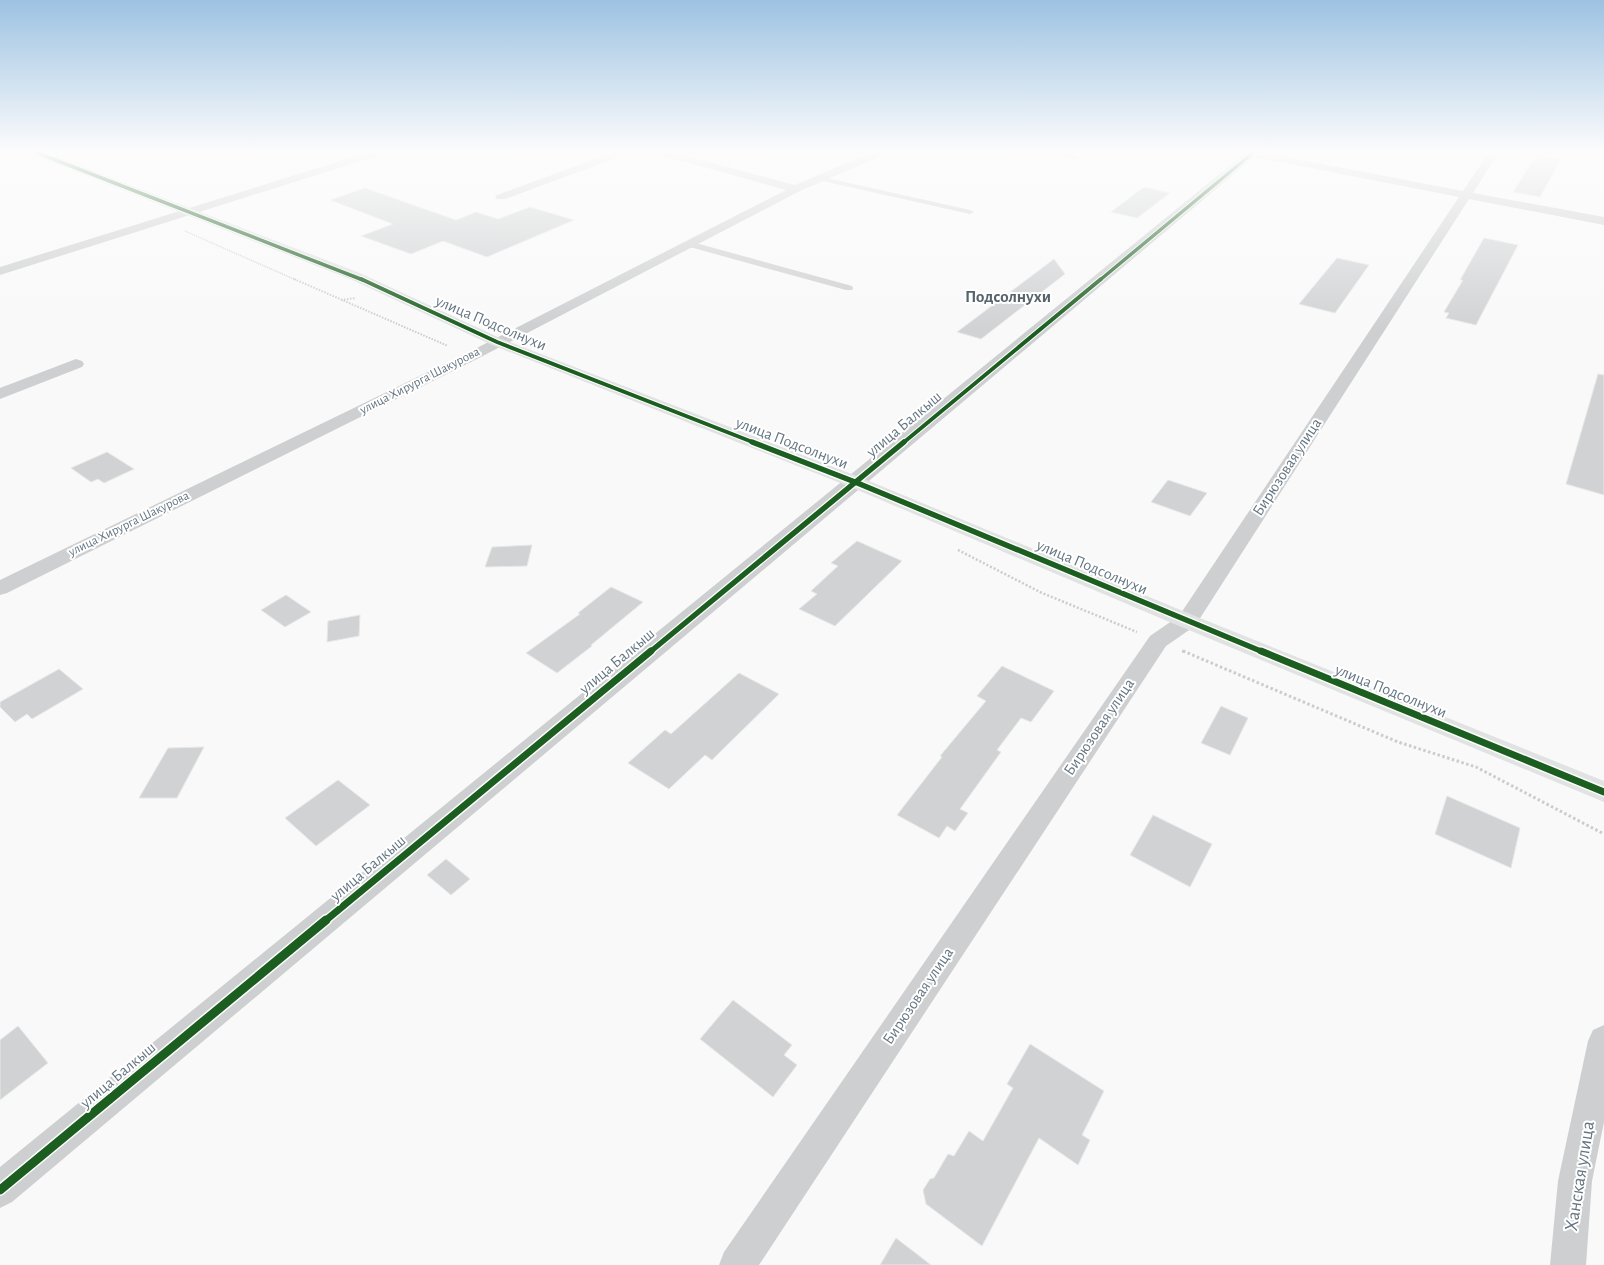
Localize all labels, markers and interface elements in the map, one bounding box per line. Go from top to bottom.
district label: Подсолнухи [965,288,1051,306]
street label: улица Подсолнухи [432,292,549,354]
street label: улица Хирурга Шакурова [357,345,482,417]
street label: улица Балкыш [863,388,945,461]
street label: улица Подсолнухи [732,414,850,473]
street label: Бирюзовая улица [1250,415,1325,519]
street label: улица Хирурга Шакурова [66,489,191,559]
street label: улица Подсолнухи [1033,536,1150,598]
street label: улица Балкыш [576,625,658,698]
street label: улица Подсолнухи [1332,661,1449,722]
street label: Бирюзовая улица [1061,676,1138,779]
street label: улица Балкыш [327,832,409,905]
street label: Бирюзовая улица [880,945,957,1048]
street label: улица Балкыш [77,1039,159,1112]
street label: Ханская улица [1562,1119,1598,1232]

